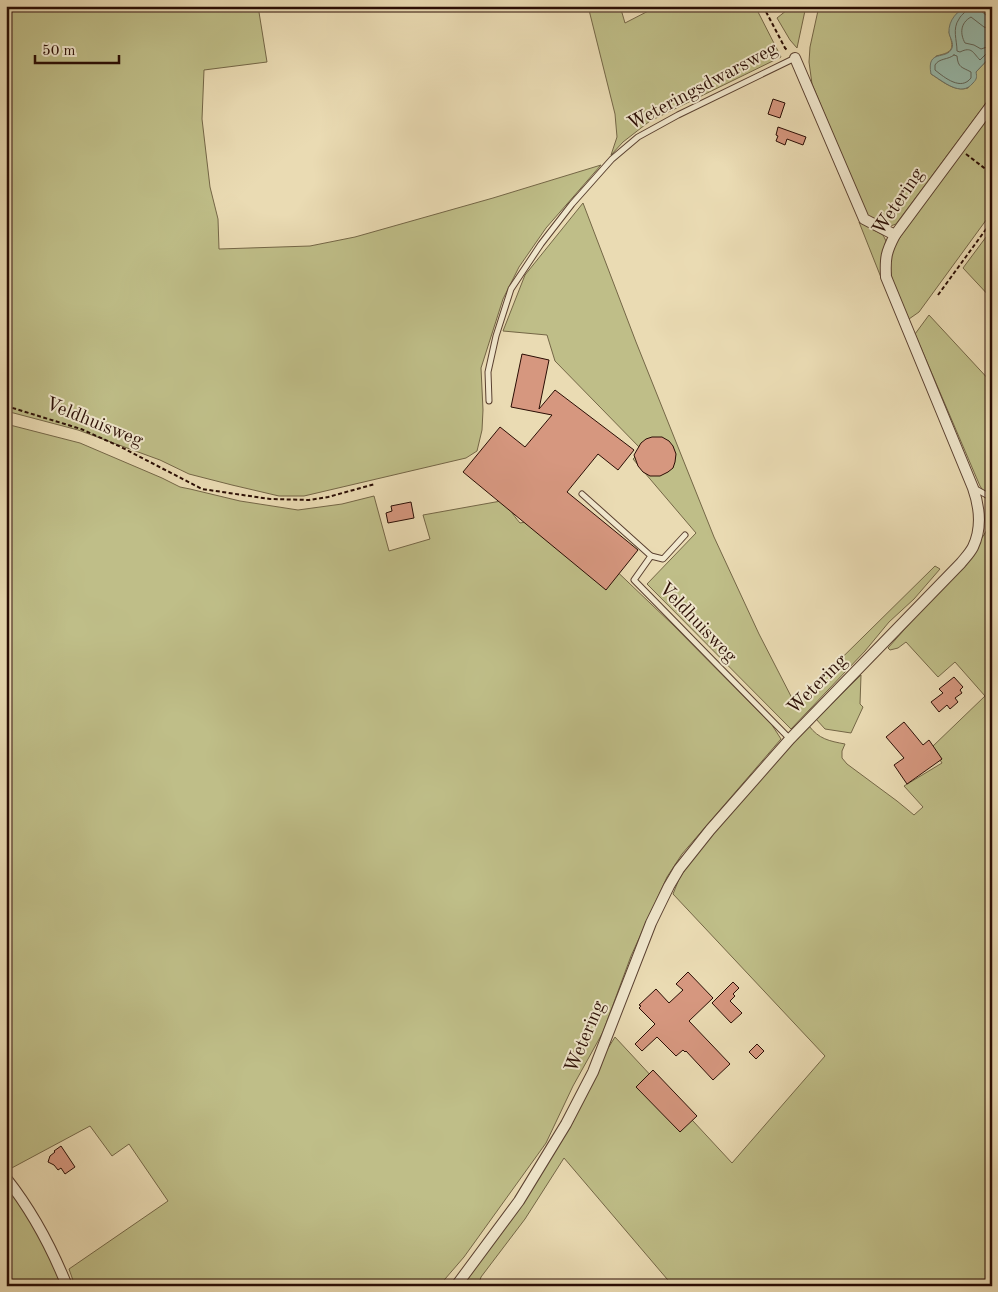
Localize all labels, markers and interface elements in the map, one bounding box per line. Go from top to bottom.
scale bar [35,32,119,64]
street label: Weteringsdwarsweg [625,39,782,134]
text: 50 m [42,44,76,59]
street label: Wetering [870,165,929,239]
street label: Veldhuisweg [43,395,146,451]
street label: Veldhuisweg [654,579,740,667]
street label: Wetering [784,651,852,719]
street label: Wetering [562,998,610,1076]

